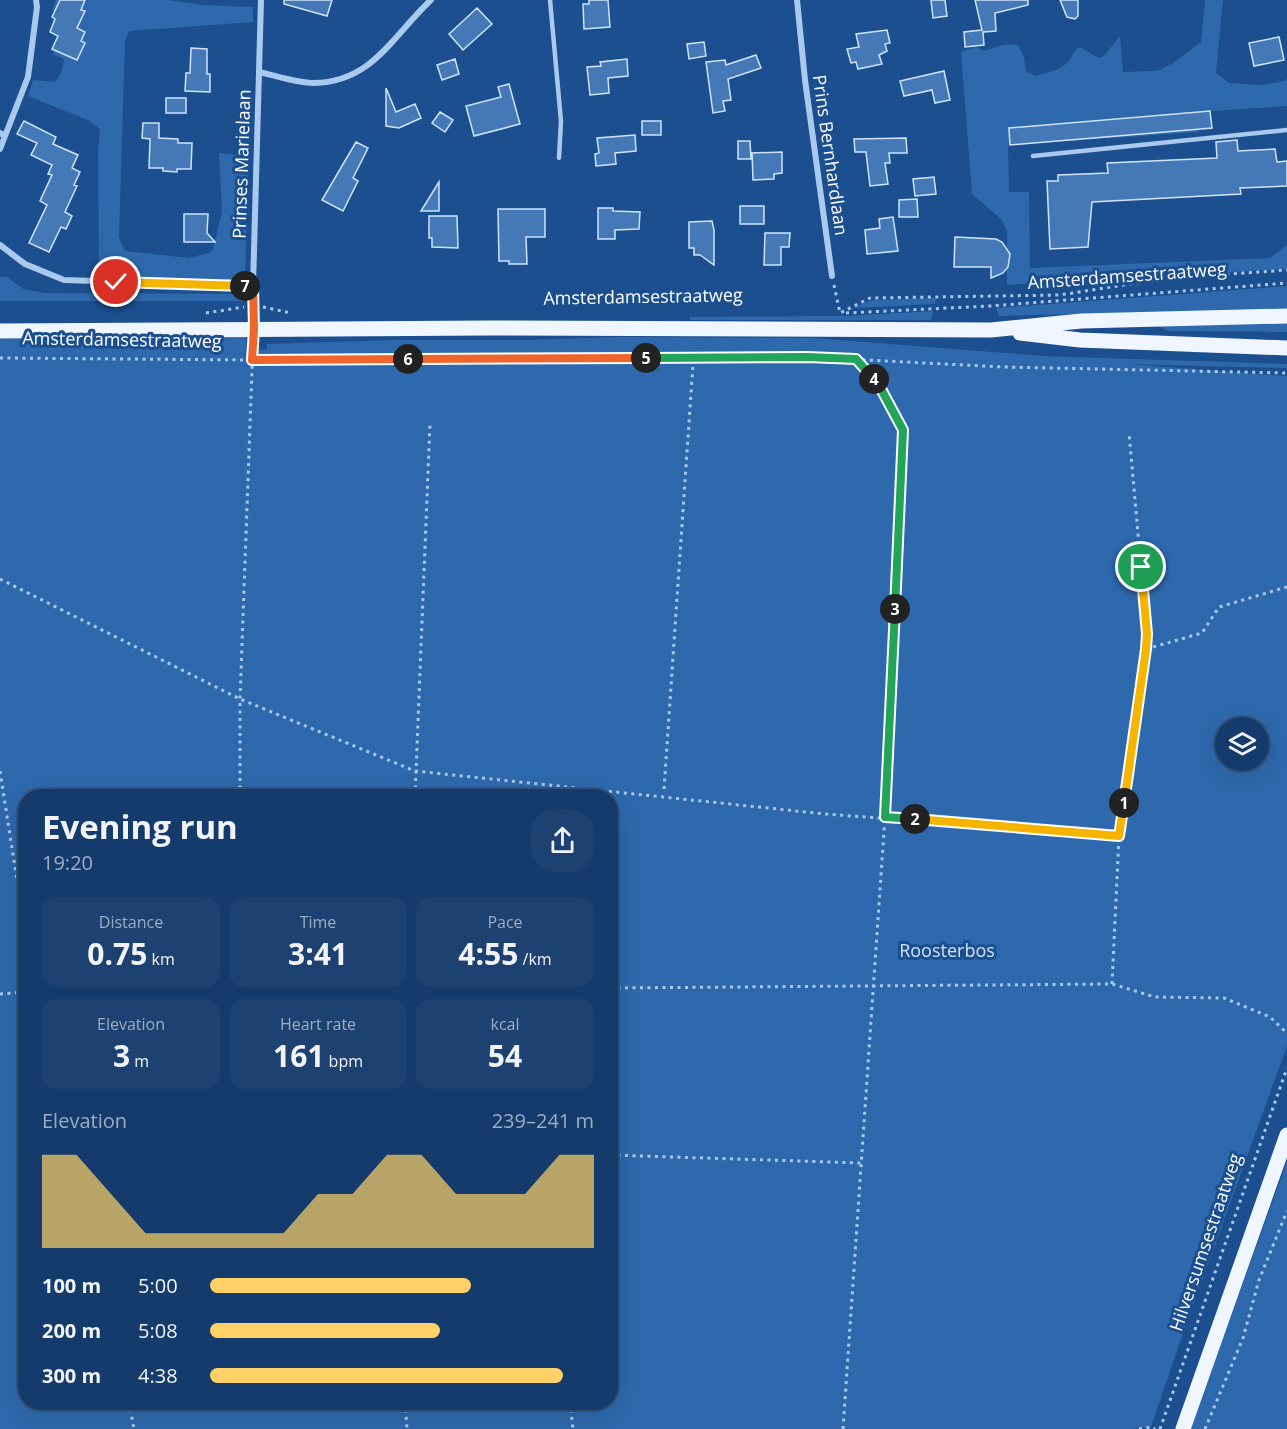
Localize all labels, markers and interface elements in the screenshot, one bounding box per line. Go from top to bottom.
street label: Prins Bernhardlaan [808,73,854,237]
street label: Prinses Marielaan [226,89,256,239]
pin [90,256,141,307]
street label: Amsterdamsestraatweg [1027,256,1228,294]
icon: check [99,265,132,298]
pin: 7 [230,271,260,301]
text: 7 [240,275,250,297]
street label: Amsterdamsestraatweg [543,282,743,310]
street label: Amsterdamsestraatweg [22,325,222,353]
pin: 5 [631,343,661,373]
pin: 6 [393,344,423,374]
text: 5 [641,347,651,369]
text: 6 [403,348,413,370]
pin: 4 [859,364,889,394]
text: 4 [869,368,879,390]
pin [1115,541,1166,592]
icon: arrive [1124,550,1157,583]
pin: 3 [880,594,910,624]
text: 3 [890,598,900,620]
map controls [1215,717,1269,771]
button: layers [1215,717,1269,771]
pin: 1 [1109,788,1139,818]
text: 1 [1119,792,1129,814]
text: Evening run [42,804,238,849]
pin: 2 [900,804,930,834]
text: 2 [910,808,920,830]
button: share [531,809,594,872]
text: 19:20 [42,849,93,876]
text: Distance [99,911,163,933]
text: Time [300,911,336,933]
text: Pace [487,911,523,933]
text: 0.75 [87,933,147,974]
text: 3:41 [288,933,348,974]
text: 4:55 [458,933,518,974]
park label: Roosterbos [899,938,995,962]
text: km [147,948,175,970]
text: /km [518,948,552,970]
text: Elevation [97,1013,165,1035]
text: Heart rate [280,1013,356,1035]
text: kcal [491,1013,520,1035]
text: 3 [113,1035,130,1076]
text: 161 [273,1035,324,1076]
text: 54 [488,1035,522,1076]
text: m [130,1050,149,1072]
text: bpm [324,1050,363,1072]
text: Elevation [42,1107,127,1134]
text: 239–241 m [492,1107,594,1134]
street label: Hilversumsestraatweg [1163,1150,1247,1334]
text: 100 m [42,1272,101,1299]
text: 5:00 [138,1272,178,1299]
text: 200 m [42,1317,101,1344]
text: 5:08 [138,1317,178,1344]
text: 300 m [42,1362,101,1389]
text: 4:38 [138,1362,178,1389]

